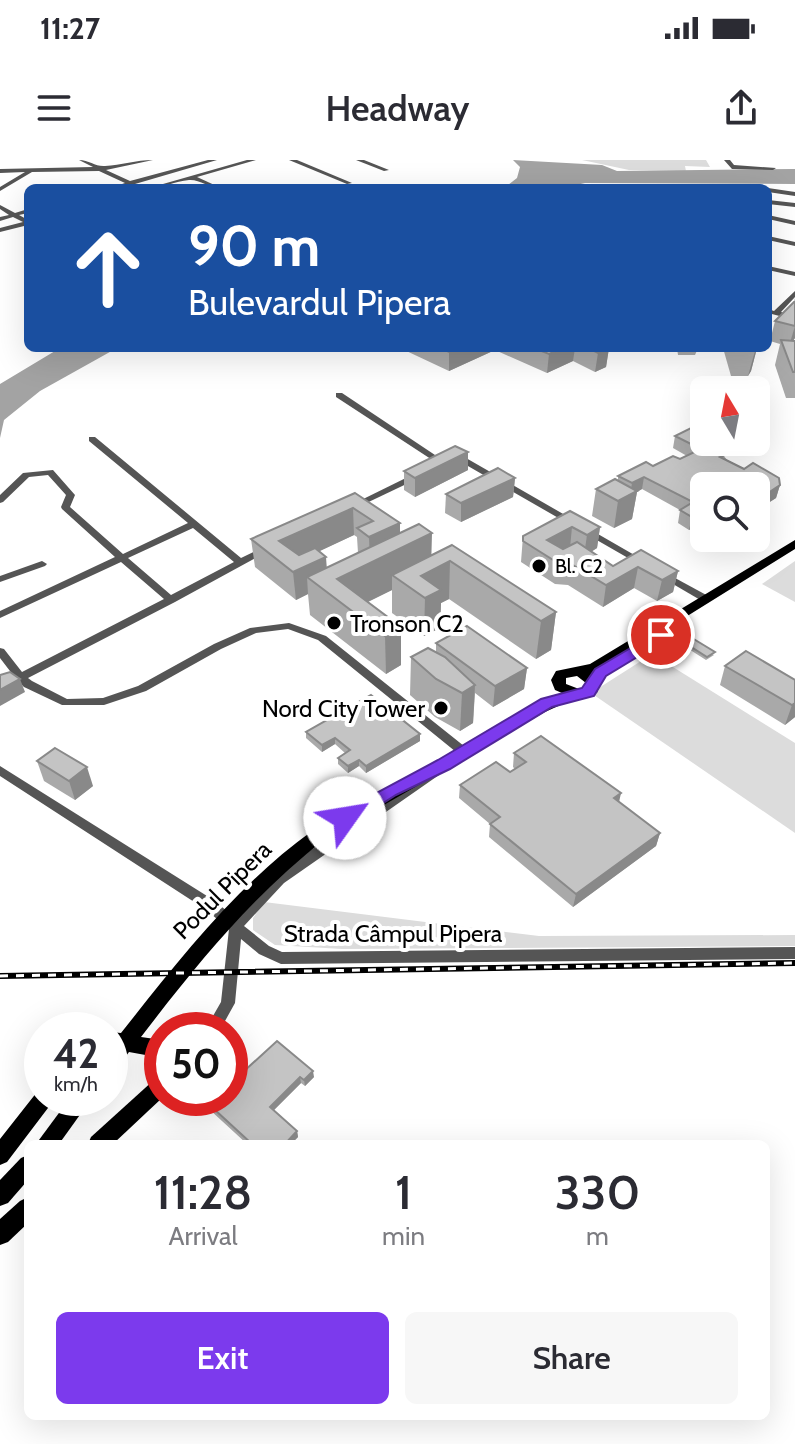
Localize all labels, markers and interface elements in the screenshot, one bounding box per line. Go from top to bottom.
text: 11:27 [40,10,100,47]
icon: menu [32,86,76,130]
text: Headway [326,86,469,130]
icon: share [719,86,763,130]
text: 90 m [188,212,320,280]
icon: ahead [56,216,160,320]
text: Bulevardul Pipera [188,280,451,324]
north arrow [690,376,770,456]
map controls [690,376,770,552]
button: search [690,472,770,552]
place label: Bl. C2 [555,554,603,578]
marker: Bl. C2 [530,557,548,575]
pin [627,601,695,669]
place label: Tronson C2 [350,609,464,638]
icon: arrive [639,613,683,657]
marker: Tronson C2 [325,614,343,632]
place label: Nord City Tower [262,694,425,723]
marker: Nord City Tower [432,699,450,717]
position arrow [303,776,387,860]
street label: Podul Pipera [167,835,277,945]
street label: Strada Câmpul Pipera [284,919,503,948]
speed limit sign: 50 [144,1012,248,1116]
text: 42 [53,1029,99,1078]
text: km/h [54,1072,98,1096]
text: 11:28 [154,1163,252,1221]
text: 1 [395,1163,412,1221]
text: 330 [555,1163,640,1221]
text: Arrival [168,1220,238,1252]
text: min [382,1220,425,1252]
text: m [586,1220,609,1252]
button: Exit [56,1312,389,1404]
button: Share [405,1312,738,1404]

